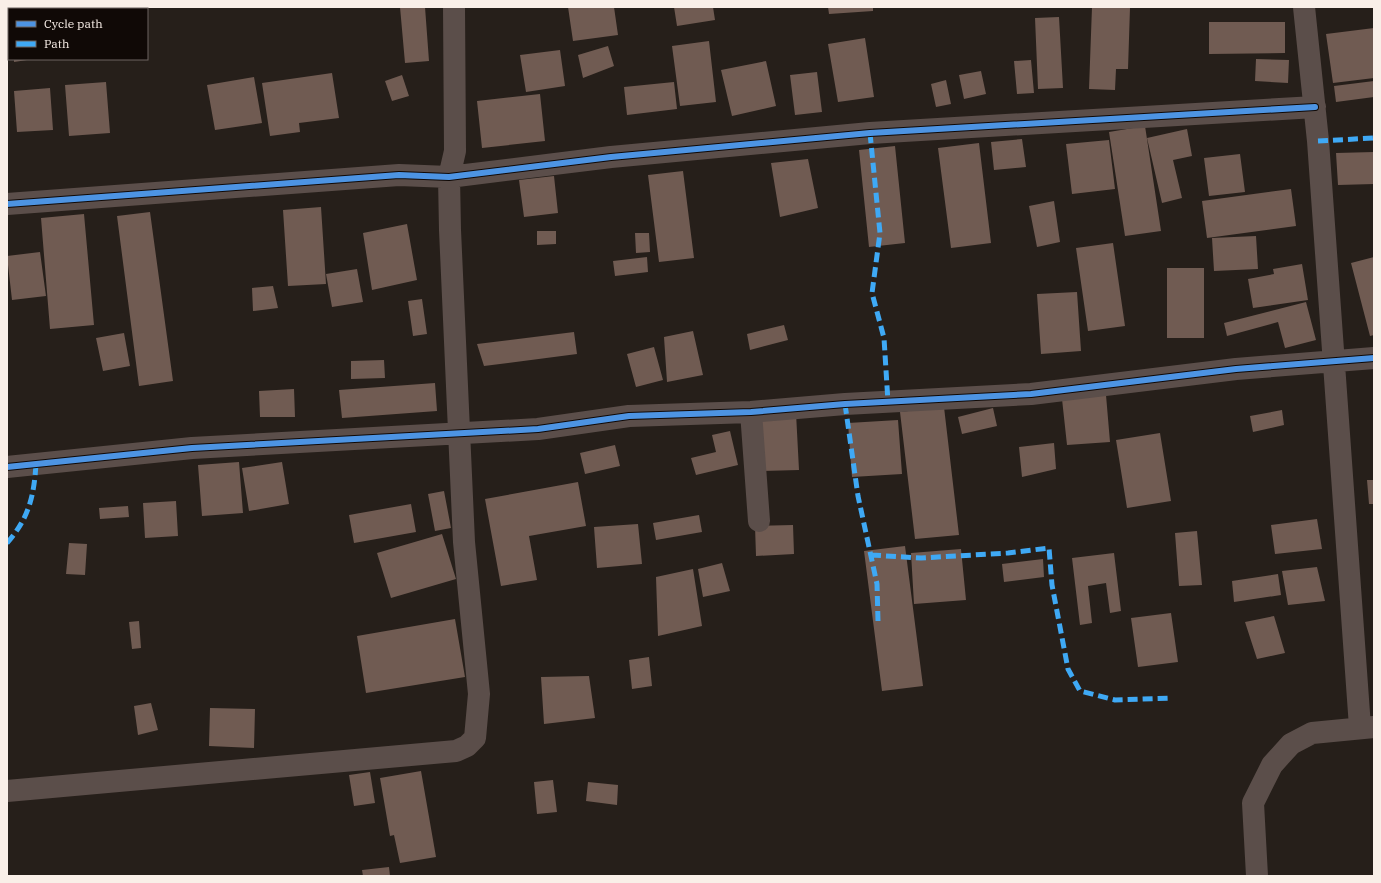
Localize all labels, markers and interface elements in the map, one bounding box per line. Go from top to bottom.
legend [8,8,148,60]
text: Cycle path [44,16,103,31]
text: Path [44,36,70,51]

